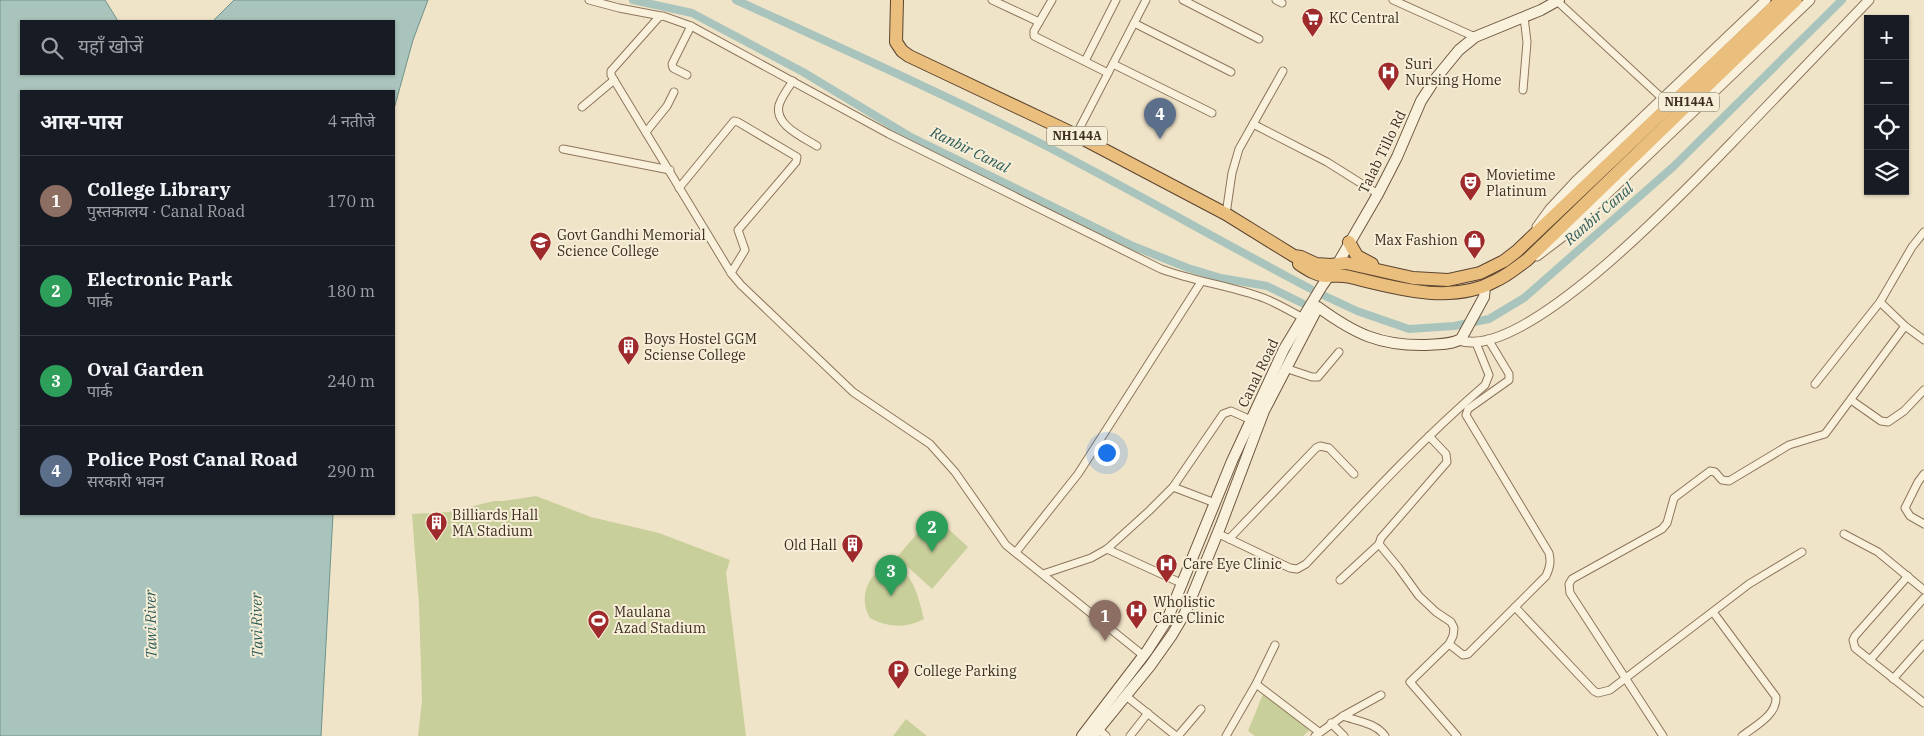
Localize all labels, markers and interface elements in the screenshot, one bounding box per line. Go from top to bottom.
supermarket icon: KC Central [1301,6,1325,37]
place label: KC Central [1329,9,1399,27]
map controls [1864,15,1909,195]
button: + [1864,15,1909,60]
search box [20,20,395,75]
icon: search [38,34,66,62]
text: यहाँ खोजें [78,34,143,58]
place label: Suri Nursing Home [1405,55,1502,89]
hospital icon: Suri Nursing Home [1377,60,1401,91]
button: − [1864,60,1909,105]
road number: NH144A [1659,92,1719,111]
pin: 4 [1144,98,1176,139]
button: locate [1864,105,1909,150]
text: आस-पास [40,107,123,135]
street label: Talab Tillo Rd [1354,107,1410,197]
text: 4 नतीजे [328,111,375,131]
water label: Ranbir Canal [927,122,1014,177]
road number: NH144A [1047,126,1107,146]
button: layers [1864,150,1909,195]
place label: Movietime Platinum [1486,166,1556,200]
theatre icon: Movietime Platinum [1458,171,1482,202]
text: College Library [87,177,231,201]
water label: Ranbir Canal [1559,178,1638,250]
text: 1 [51,191,61,211]
text: 170 m [327,191,375,211]
text: पुस्तकालय · Canal Road [87,201,245,221]
place label: Govt Gandhi Memorial Science College [557,226,706,260]
shop icon: Max Fashion [1462,228,1486,259]
school or university icon: Govt Gandhi Memorial Science College [529,231,553,262]
place label: Max Fashion [1374,231,1458,249]
text: Electronic Park [87,267,232,291]
text: 2 [51,281,61,301]
text: 180 m [327,281,375,301]
text: पार्क [87,291,113,311]
place label: Boys Hostel GGM Sciense College [644,330,757,364]
building icon: Boys Hostel GGM Sciense College [616,335,640,366]
street label: Canal Road [1234,335,1283,410]
text: Oval Garden [87,357,204,381]
text: 3 [51,371,61,391]
text: 240 m [327,371,375,391]
text: पार्क [87,381,113,401]
your location [1094,440,1120,466]
text: Police Post Canal Road [87,447,298,471]
text: 4 [51,461,61,481]
text: 290 m [327,461,375,481]
text: सरकारी भवन [87,471,164,491]
place label: Billiards Hall MA Stadium [452,506,538,540]
building icon: Billiards Hall MA Stadium [424,511,448,542]
pin: 2 [916,511,948,552]
building icon: Old Hall [841,533,865,564]
place label: Old Hall [784,536,837,554]
hospital icon: Care Eye Clinic [1155,552,1179,583]
pin: 3 [875,555,907,596]
place label: Care Eye Clinic [1183,555,1282,573]
water label: Tawi River [140,589,161,658]
water label: Tavi River [246,592,267,658]
place label: Wholistic Care Clinic [1153,593,1225,627]
hospital icon: Wholistic Care Clinic [1125,598,1149,629]
pin: 1 [1089,600,1121,641]
place label: Maulana Azad Stadium [614,603,706,637]
sports icon: Maulana Azad Stadium [586,608,610,639]
parking icon: College Parking [886,659,910,690]
place label: College Parking [914,662,1017,680]

